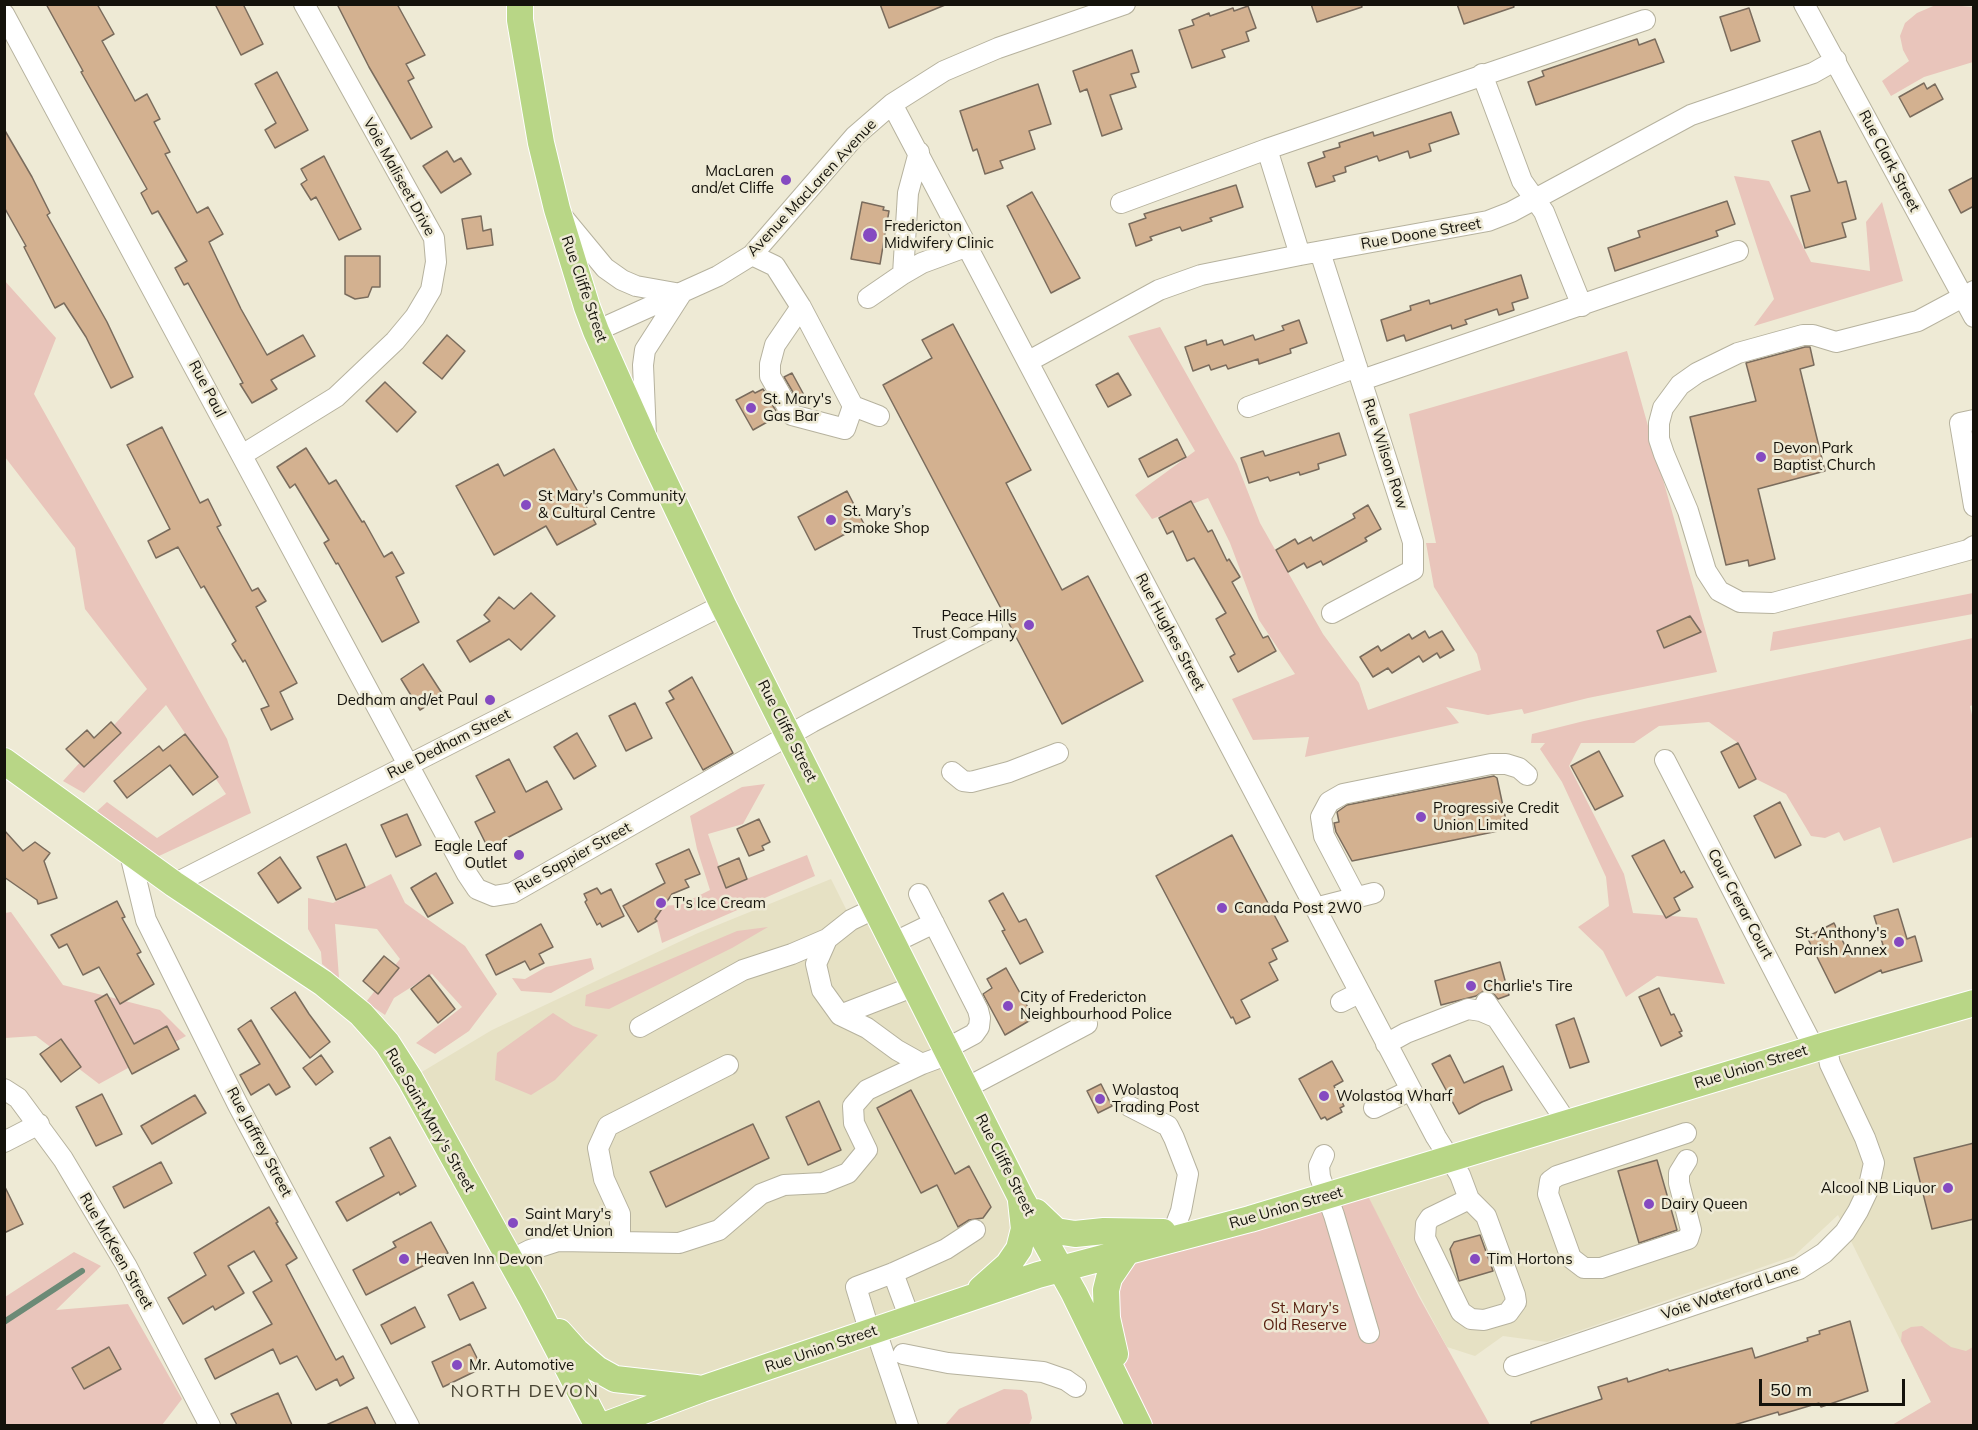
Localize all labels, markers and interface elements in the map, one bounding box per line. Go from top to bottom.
street label: Rue Clark Street [1855,107,1923,215]
street label: Voie Maliseet Drive [359,115,439,239]
street label: Avenue MacLaren Avenue [744,116,880,260]
place label: MacLaren and/et Cliffe [691,162,774,197]
marker: MacLaren and/et Cliffe [779,173,793,187]
street label: Rue Doone Street [1359,215,1483,253]
place label: Fredericton Midwifery Clinic [884,217,994,252]
marker: Fredericton Midwifery Clinic [861,226,879,244]
street label: Rue Cliffe Street [557,233,611,345]
street label: Rue Paul [185,358,229,420]
place label: St. Mary's Gas Bar [763,390,832,425]
street label: Rue Wilson Row [1359,396,1411,512]
marker: St. Mary's Gas Bar [744,401,758,415]
place label: Devon Park Baptist Church [1773,439,1876,474]
marker: Devon Park Baptist Church [1754,450,1768,464]
place label: St Mary's Community & Cultural Centre [538,487,686,522]
marker: St Mary's Community & Cultural Centre [519,498,533,512]
place label: St. Mary’s Smoke Shop [843,502,929,537]
marker: St. Mary’s Smoke Shop [824,513,838,527]
street label: Rue Hughes Street [1132,570,1208,694]
place label: Peace Hills Trust Company [912,607,1017,642]
marker: Peace Hills Trust Company [1022,618,1036,632]
street label: Rue Cliffe Street [754,677,820,785]
place label: Dedham and/et Paul [337,691,478,709]
marker: Dedham and/et Paul [483,693,497,707]
street label: Rue Dedham Street [384,705,514,783]
place label: Progressive Credit Union Limited [1433,799,1559,834]
marker: Progressive Credit Union Limited [1414,810,1428,824]
street label: Rue Sappier Street [512,819,634,897]
place label: Eagle Leaf Outlet [434,837,507,872]
street label: Cour Crerar Court [1703,846,1777,962]
marker: Eagle Leaf Outlet [512,848,526,862]
place label: T's Ice Cream [673,894,766,912]
marker: T's Ice Cream [654,896,668,910]
place label: Canada Post 2W0 [1234,899,1362,917]
marker: Canada Post 2W0 [1215,901,1229,915]
place label: St. Anthony's Parish Annex [1795,924,1887,959]
marker: St. Anthony's Parish Annex [1892,935,1906,949]
place label: Charlie's Tire [1483,977,1573,995]
marker: Charlie's Tire [1464,979,1478,993]
place label: City of Fredericton Neighbourhood Police [1020,988,1172,1023]
marker: City of Fredericton Neighbourhood Police [1001,999,1015,1013]
street label: Rue Union Street [1692,1041,1810,1093]
street label: Rue Saint Mary's Street [381,1045,479,1195]
place label: Wolastoq Trading Post [1112,1081,1199,1116]
street label: Rue Jaffrey Street [222,1084,296,1200]
place label: Wolastoq Wharf [1336,1087,1452,1105]
marker: Wolastoq Wharf [1317,1089,1331,1103]
marker: Wolastoq Trading Post [1093,1092,1107,1106]
street label: Rue Cliffe Street [972,1111,1038,1219]
place label: Alcool NB Liquor [1821,1179,1936,1197]
marker: Alcool NB Liquor [1941,1181,1955,1195]
street label: Rue Union Street [1227,1183,1345,1233]
street label: Rue McKeen Street [75,1190,157,1312]
place label: Dairy Queen [1661,1195,1748,1213]
marker: Dairy Queen [1642,1197,1656,1211]
place label: Saint Mary's and/et Union [525,1205,613,1240]
marker: Saint Mary's and/et Union [506,1216,520,1230]
place label: Heaven Inn Devon [416,1250,543,1268]
place label: Tim Hortons [1487,1250,1573,1268]
marker: Heaven Inn Devon [397,1252,411,1266]
marker: Tim Hortons [1468,1252,1482,1266]
street label: Voie Waterford Lane [1659,1260,1801,1324]
park label: St. Mary's Old Reserve [1263,1299,1347,1334]
street label: Rue Union Street [763,1321,879,1377]
place label: Mr. Automotive [469,1356,574,1374]
marker: Mr. Automotive [450,1358,464,1372]
scale bar [1762,1367,1908,1405]
text: 50 m [1770,1378,1812,1401]
district label: NORTH DEVON [451,1381,599,1403]

